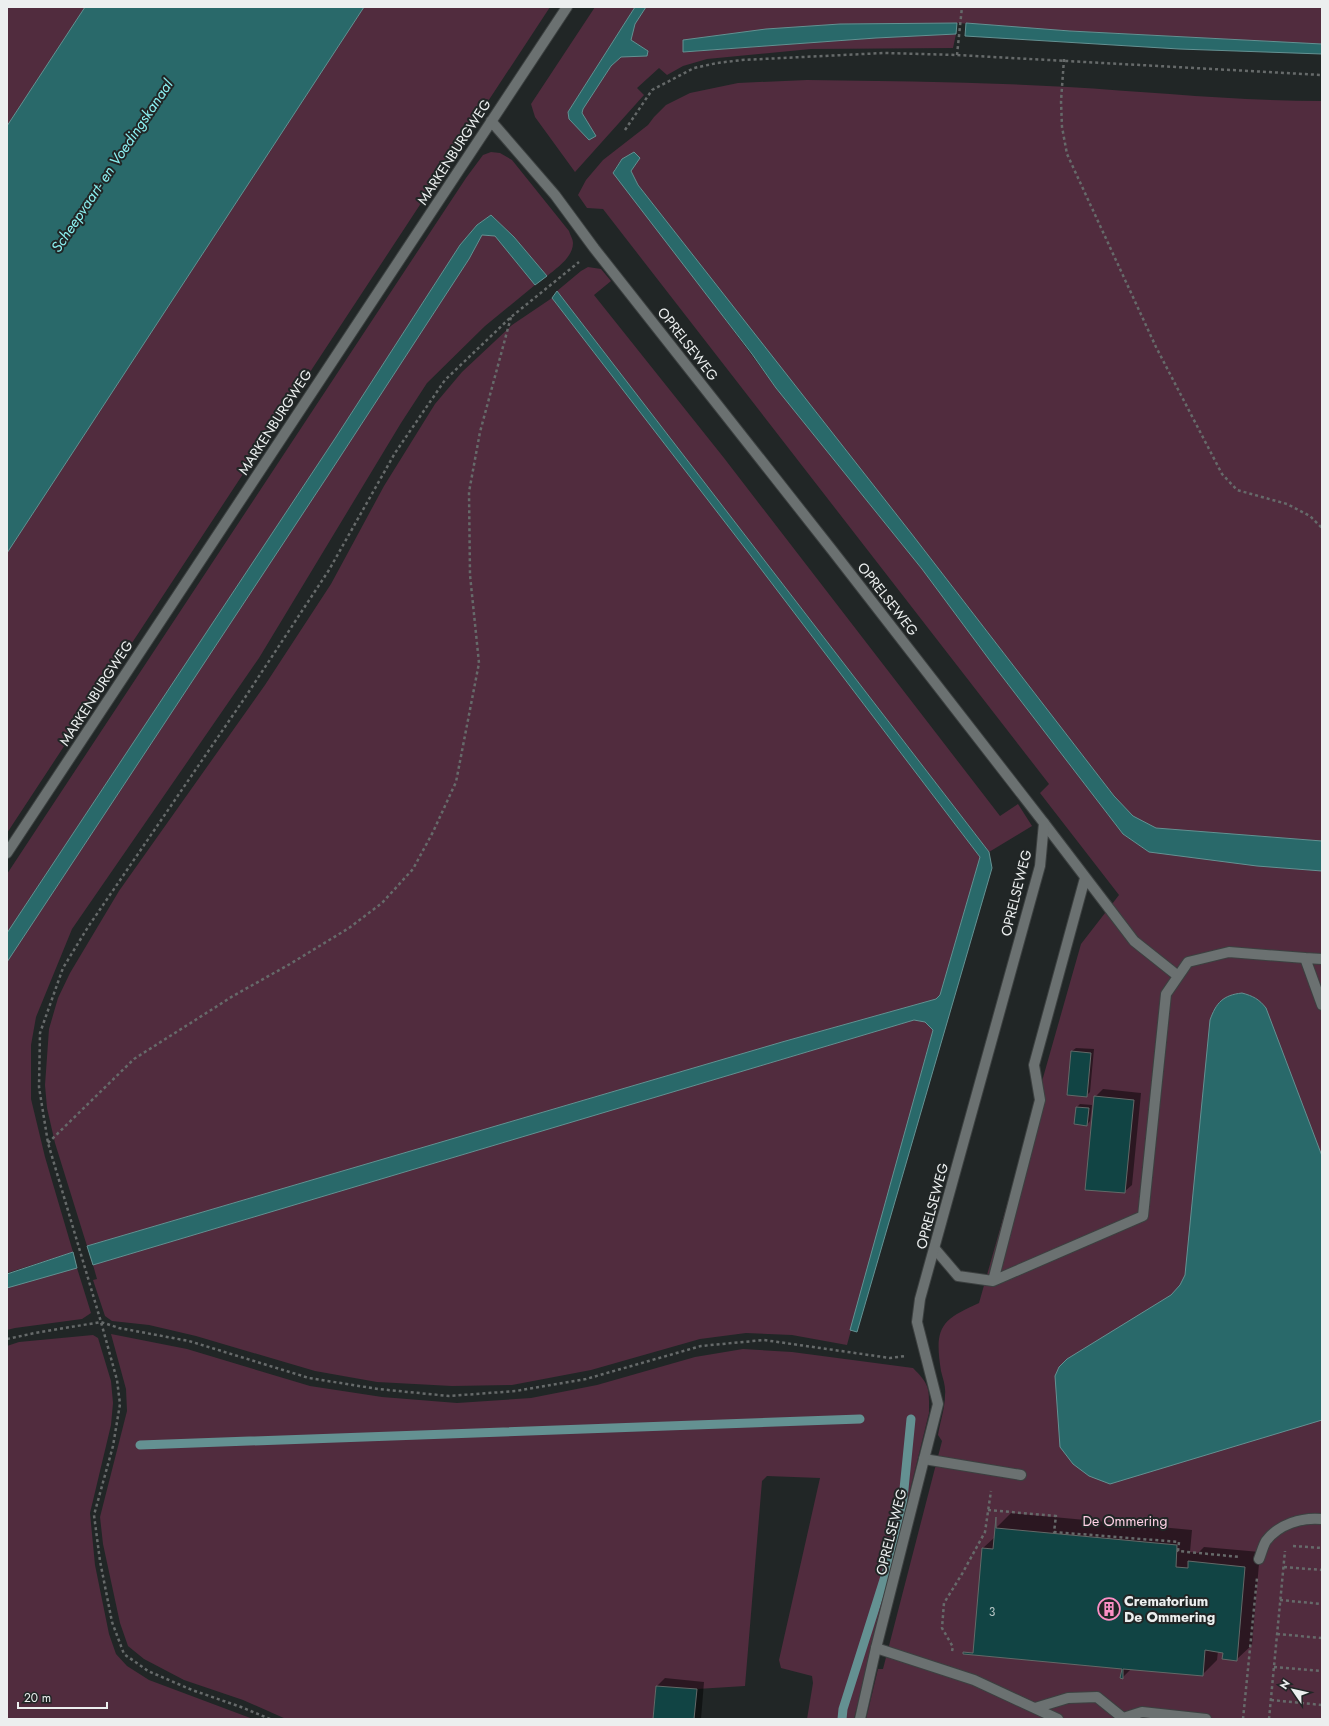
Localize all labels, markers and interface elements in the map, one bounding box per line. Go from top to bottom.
water label: Scheepvaart- en Voedingskanaal [46,75,179,257]
street label: MARKENBURGWEG [412,95,496,209]
street label: OPRELSEWEG [653,303,723,385]
street label: MARKENBURGWEG [233,365,317,479]
street label: OPRELSEWEG [853,558,923,640]
street label: MARKENBURGWEG [54,636,138,750]
street label: OPRELSEWEG [996,848,1036,938]
street label: OPRELSEWEG [911,1161,953,1251]
street label: OPRELSEWEG [871,1487,911,1577]
park label: De Ommering [1083,1511,1167,1531]
place label: Crematorium De Ommering [1124,1591,1215,1627]
building icon: Crematorium De Ommering [1096,1596,1122,1622]
house number: 3 [989,1603,996,1621]
north arrow [1273,1670,1313,1710]
text: N [1276,1676,1294,1693]
scale bar [18,1684,107,1710]
text: 20 m [24,1689,51,1707]

